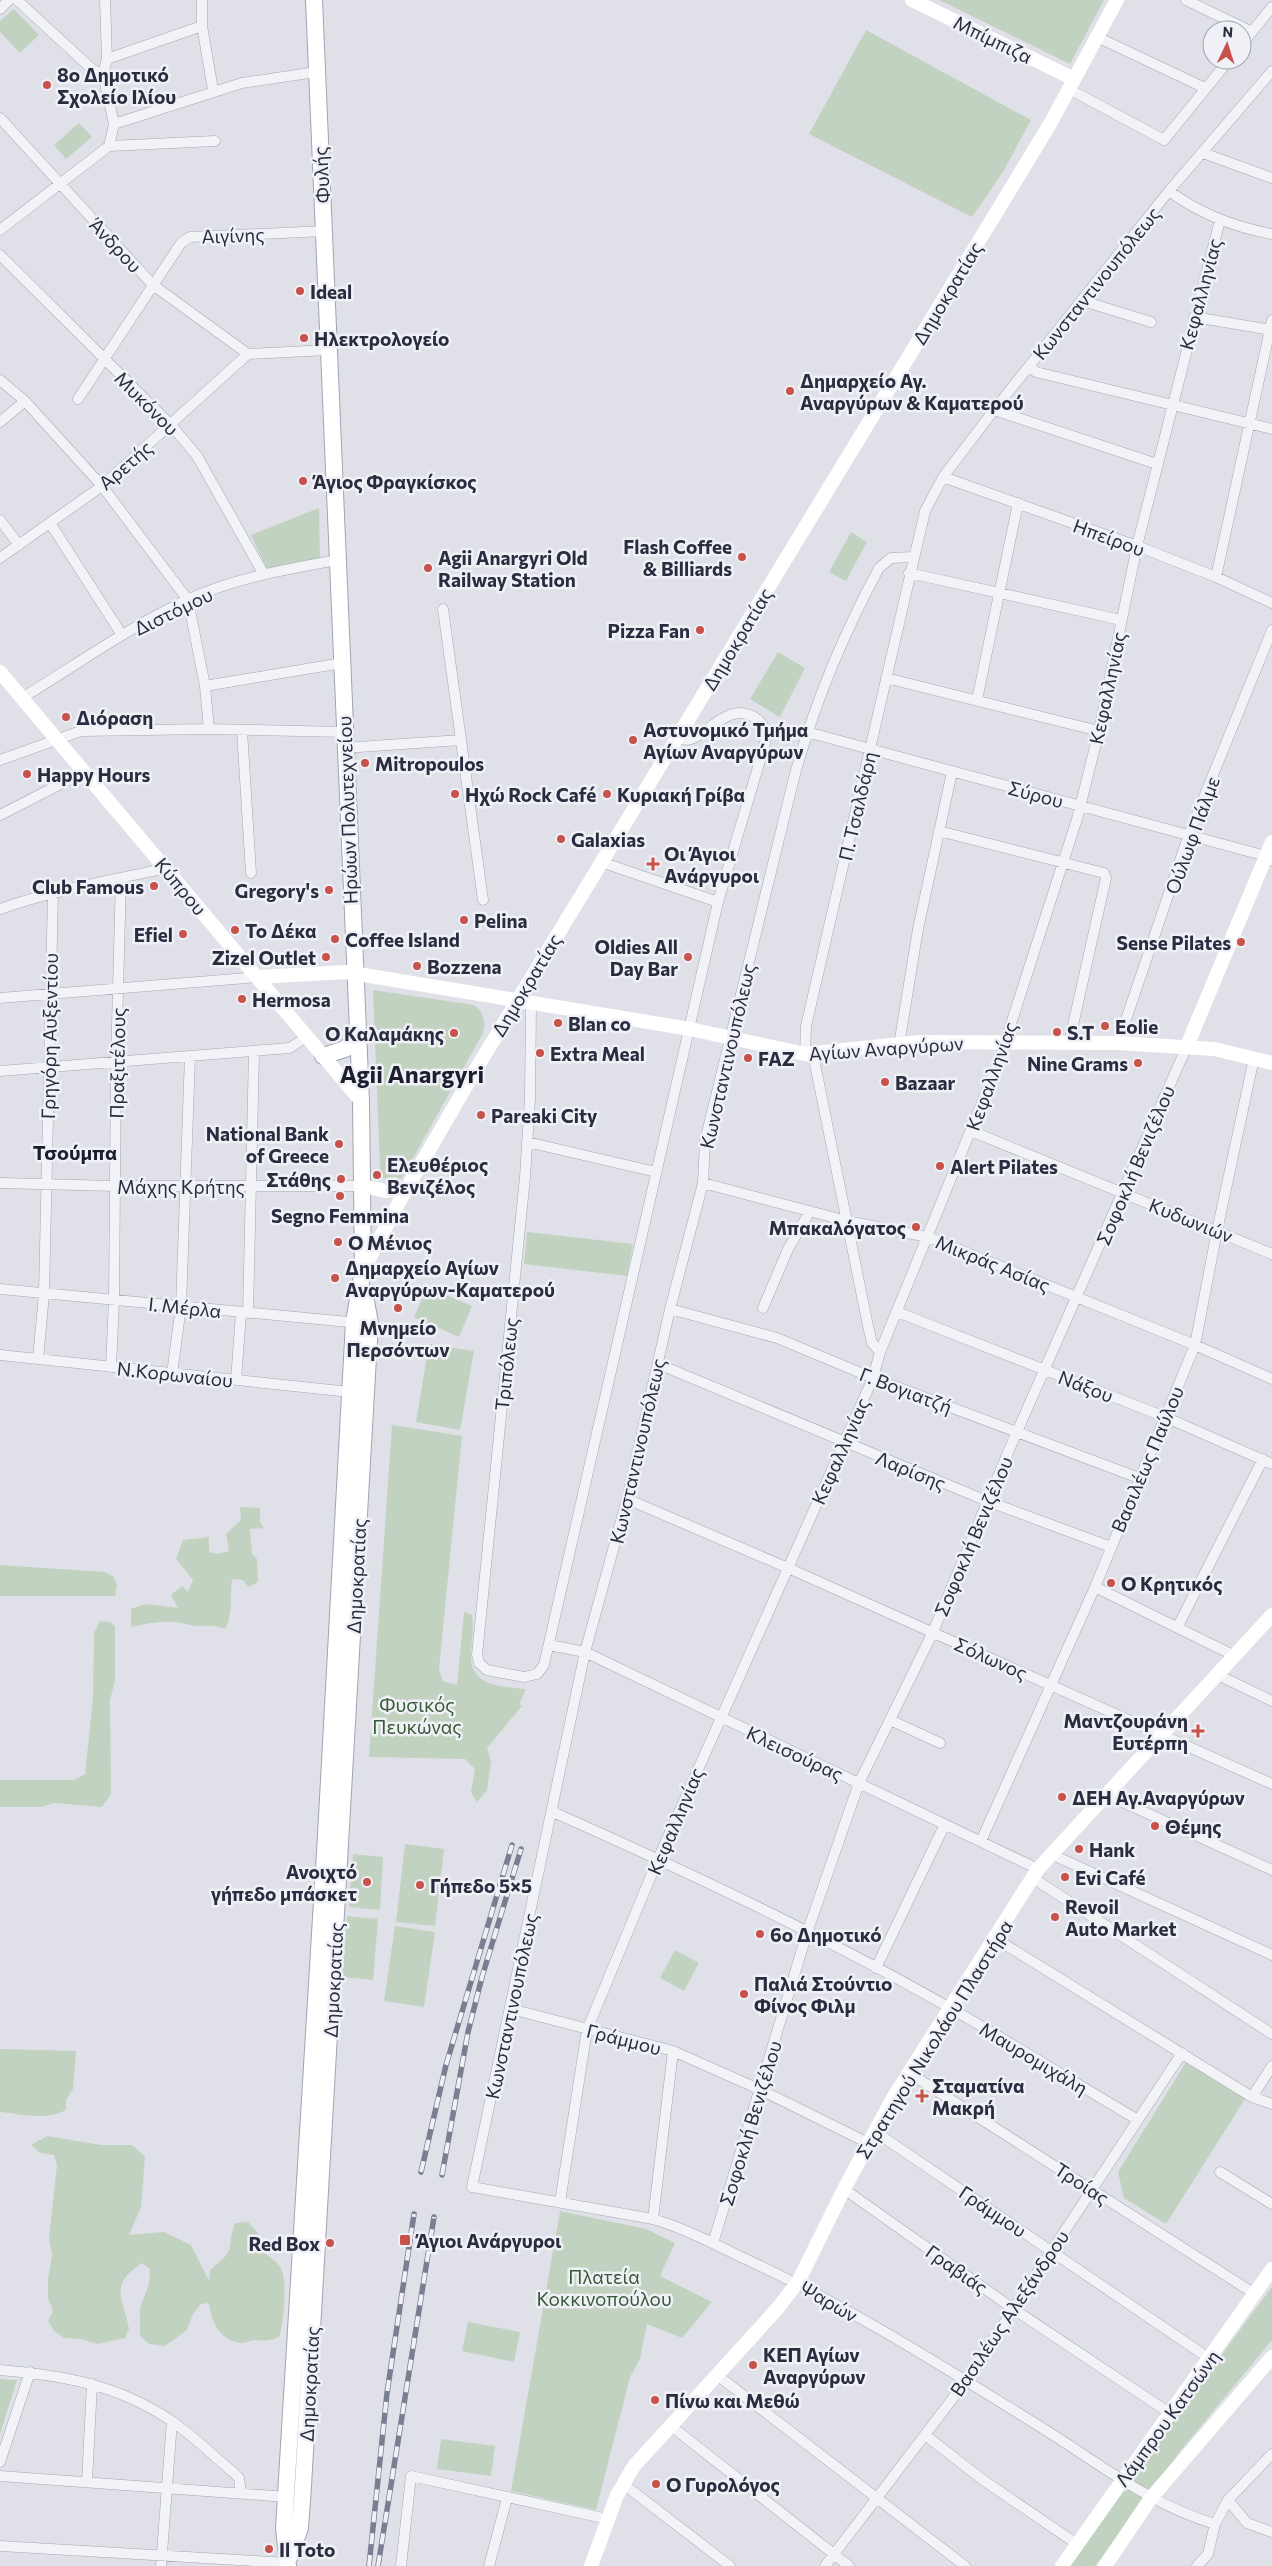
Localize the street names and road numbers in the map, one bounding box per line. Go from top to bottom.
street label: Μπίμπιζα [950,10,1036,68]
street label: Φυλής [308,146,334,204]
street label: Κωνσταντινουπόλεως [1027,202,1165,364]
street label: Άνδρου [84,212,147,277]
street label: Αιγίνης [201,222,265,248]
street label: Κεφαλληνίας [1174,236,1226,352]
street label: Δημοκρατίας [907,237,987,349]
street label: Μυκόνου [110,366,184,440]
street label: Αρετής [94,436,156,494]
street label: Ηπείρου [1070,513,1148,561]
street label: Διστόμου [130,582,216,640]
street label: Δημοκρατίας [697,583,777,695]
street label: Κεφαλληνίας [1084,630,1130,746]
street label: Ηρώων Πολυτεχνείου [332,715,362,905]
street label: Π. Τσαλδάρη [833,749,881,863]
street label: Ούλωφ Πάλμε [1160,773,1224,897]
street label: Σύρου [1006,776,1066,812]
street label: Κύπρου [150,853,212,919]
street label: Δημοκρατίας [486,929,566,1041]
street label: Γρηγόρη Αυξεντίου [36,953,62,1119]
street label: Κωνσταντινουπόλεως [694,961,760,1151]
street label: Πραξιτέλους [105,1007,129,1119]
street label: Κεφαλληνίας [961,1018,1021,1134]
street label: Αγίων Αναργύρων [808,1031,964,1065]
street label: Σοφοκλή Βενιζέλου [1091,1082,1179,1248]
street label: Μάχης Κρήτης [117,1175,245,1198]
street label: Κυδωνιών [1146,1193,1237,1247]
street label: Μικράς Ασίας [932,1230,1054,1296]
street label: Ι. Μέρλα [147,1292,223,1322]
street label: Τριπόλεως [490,1316,522,1412]
street label: Ν.Κορωναίου [116,1356,234,1392]
street label: Κωνσταντινουπόλεως [604,1356,670,1546]
street label: Γ. Βογιατζή [857,1362,955,1418]
street label: Νάξου [1055,1365,1117,1407]
street label: Βασιλέως Παύλου [1106,1382,1188,1536]
street label: Κεφαλληνίας [806,1394,874,1508]
street label: Λαρίσης [873,1446,949,1494]
street label: Σοφοκλή Βενιζέλου [929,1453,1017,1619]
street label: Δημοκρατίας [341,1518,371,1634]
street label: Σόλωνος [951,1632,1031,1684]
street label: Κλεισούρας [743,1721,847,1785]
street label: Κεφαλληνίας [642,1764,708,1878]
street label: Κωνσταντινουπόλεως [480,1911,542,2101]
street label: Στρατηγού Νικολάου Πλαστήρα [851,1915,1017,2163]
street label: Δημοκρατίας [318,1922,348,2038]
street label: Μαυρομιχάλη [976,2017,1092,2099]
street label: Γράμμου [584,2019,664,2059]
street label: Σοφοκλή Βενιζέλου [714,2038,786,2208]
street label: Τροίας [1051,2157,1113,2209]
street label: Γράμμου [955,2180,1031,2242]
street label: Βασιλέως Αλεξάνδρου [945,2225,1073,2401]
street label: Γραβιάς [922,2239,992,2299]
street label: Ψαρών [796,2275,862,2327]
street label: Δημοκρατίας [294,2326,324,2442]
street label: Λάμπρου Κατσώνη [1110,2345,1224,2491]

